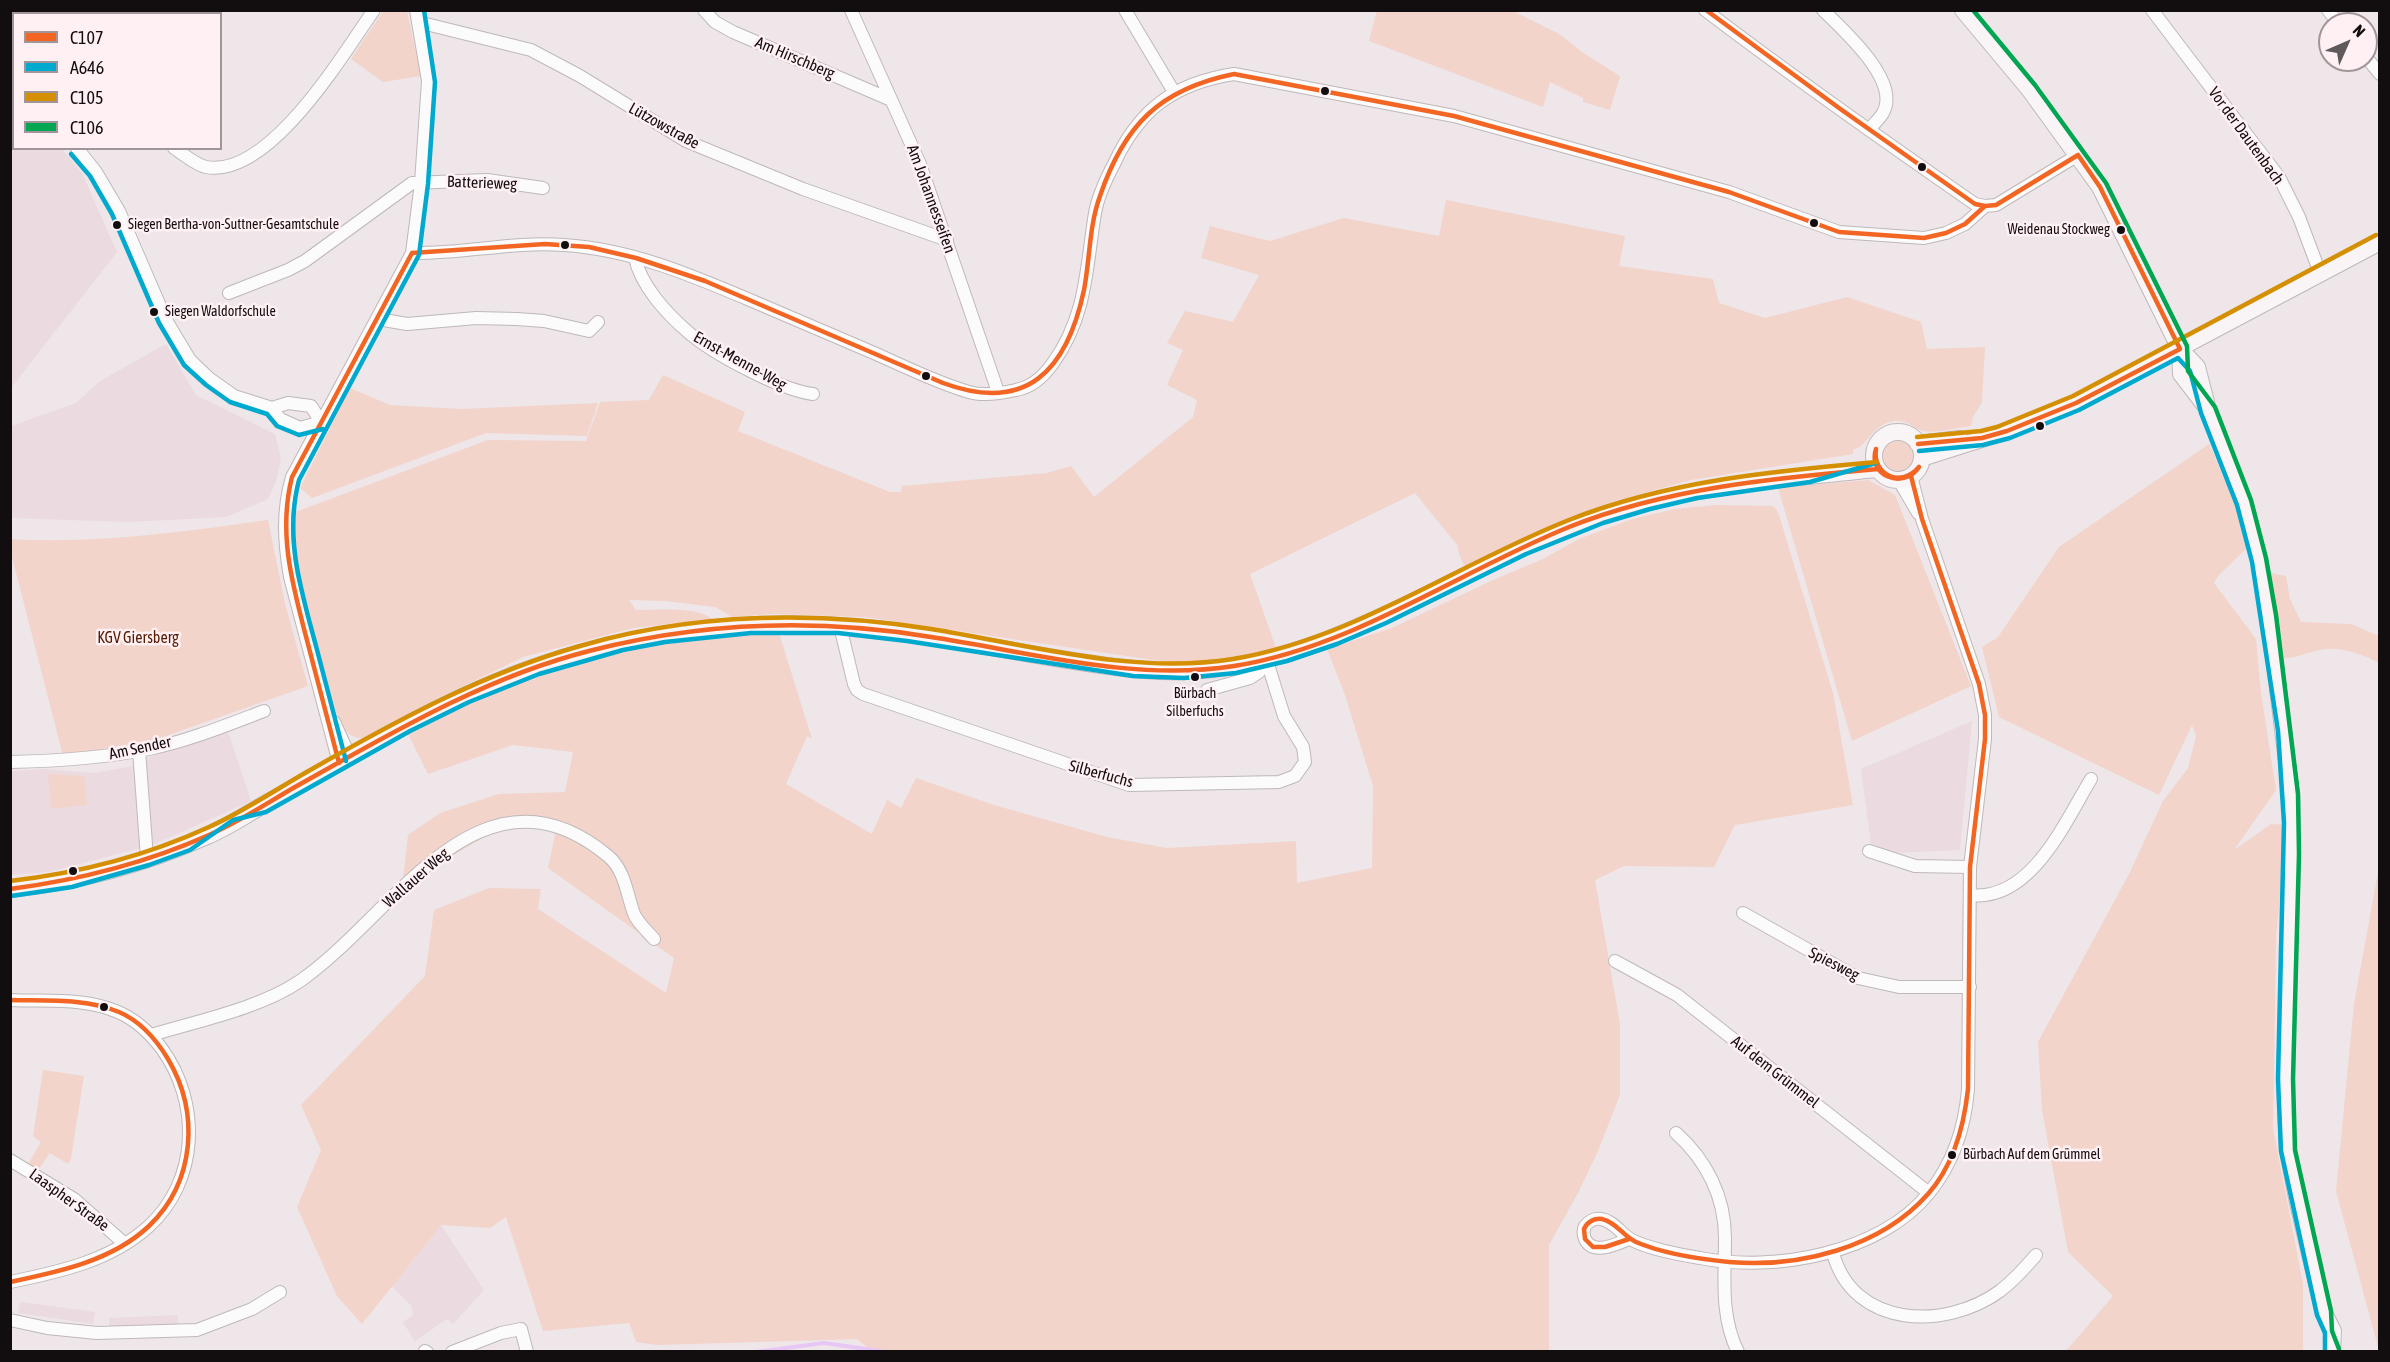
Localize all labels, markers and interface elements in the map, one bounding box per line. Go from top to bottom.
legend [12,12,222,150]
north arrow [2318,12,2378,72]
text: N [2350,21,2369,40]
text: C107 [70,27,103,48]
street label: Am Hirschberg [752,33,838,83]
text: A646 [70,57,104,78]
street label: Vor der Dautenbach [2204,83,2288,189]
unlabelled marker [1319,85,1331,97]
text: C105 [70,87,103,108]
street label: Lützowstraße [625,99,703,153]
text: C106 [70,117,103,138]
street label: Am Johannesseifen [903,142,959,256]
unlabelled marker [1916,161,1928,173]
street label: Batterieweg [446,172,518,194]
place label: Siegen Bertha-von-Suttner-Gesamtschule [128,217,339,233]
unlabelled marker [1808,217,1820,229]
marker: Siegen Bertha-von-Suttner-Gesamtschule [111,219,123,231]
place label: Weidenau Stockweg [2007,222,2110,238]
marker: Weidenau Stockweg [2115,224,2127,236]
unlabelled marker [559,239,571,251]
place label: Siegen Waldorfschule [165,304,276,320]
marker: Siegen Waldorfschule [148,306,160,318]
street label: Ernst-Menne-Weg [690,327,790,395]
unlabelled marker [920,370,932,382]
unlabelled marker [2034,420,2046,432]
park label: KGV Giersberg [97,628,179,648]
marker: Bürbach Silberfuchs [1189,671,1201,683]
place label: Bürbach Silberfuchs [1166,686,1224,718]
street label: Am Sender [107,732,173,764]
street label: Silberfuchs [1067,756,1135,792]
street label: Wallauer Weg [379,844,453,912]
unlabelled marker [67,865,79,877]
street label: Spiesweg [1805,943,1863,985]
unlabelled marker [98,1001,110,1013]
street label: Auf dem Grümmel [1727,1032,1823,1112]
place label: Bürbach Auf dem Grümmel [1963,1147,2100,1163]
marker: Bürbach Auf dem Grümmel [1946,1149,1958,1161]
street label: Laaspher Straße [25,1165,113,1235]

